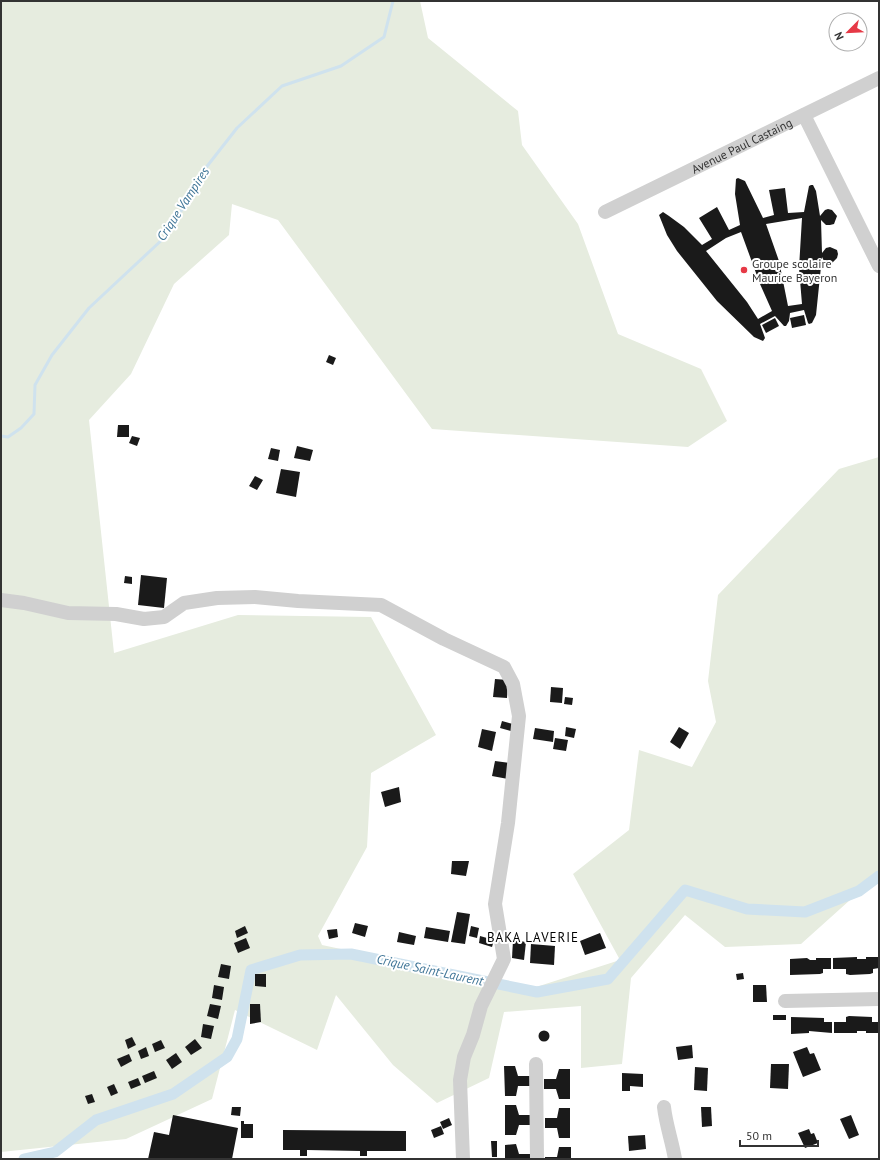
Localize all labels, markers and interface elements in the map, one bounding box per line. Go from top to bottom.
north arrow [828,12,868,52]
text: N [831,30,847,42]
street label: Avenue Paul Castaing [689,114,794,176]
water label: Crique Vampires [153,163,214,244]
place label: Groupe scolaire Maurice Bayeron [752,256,837,285]
marker: Groupe scolaire Maurice Bayeron [739,265,749,275]
district label: BAKA LAVERIE [487,929,579,946]
water label: Crique Saint-Laurent [375,950,486,990]
scale bar [740,1122,818,1148]
text: 50 m [746,1128,772,1143]

